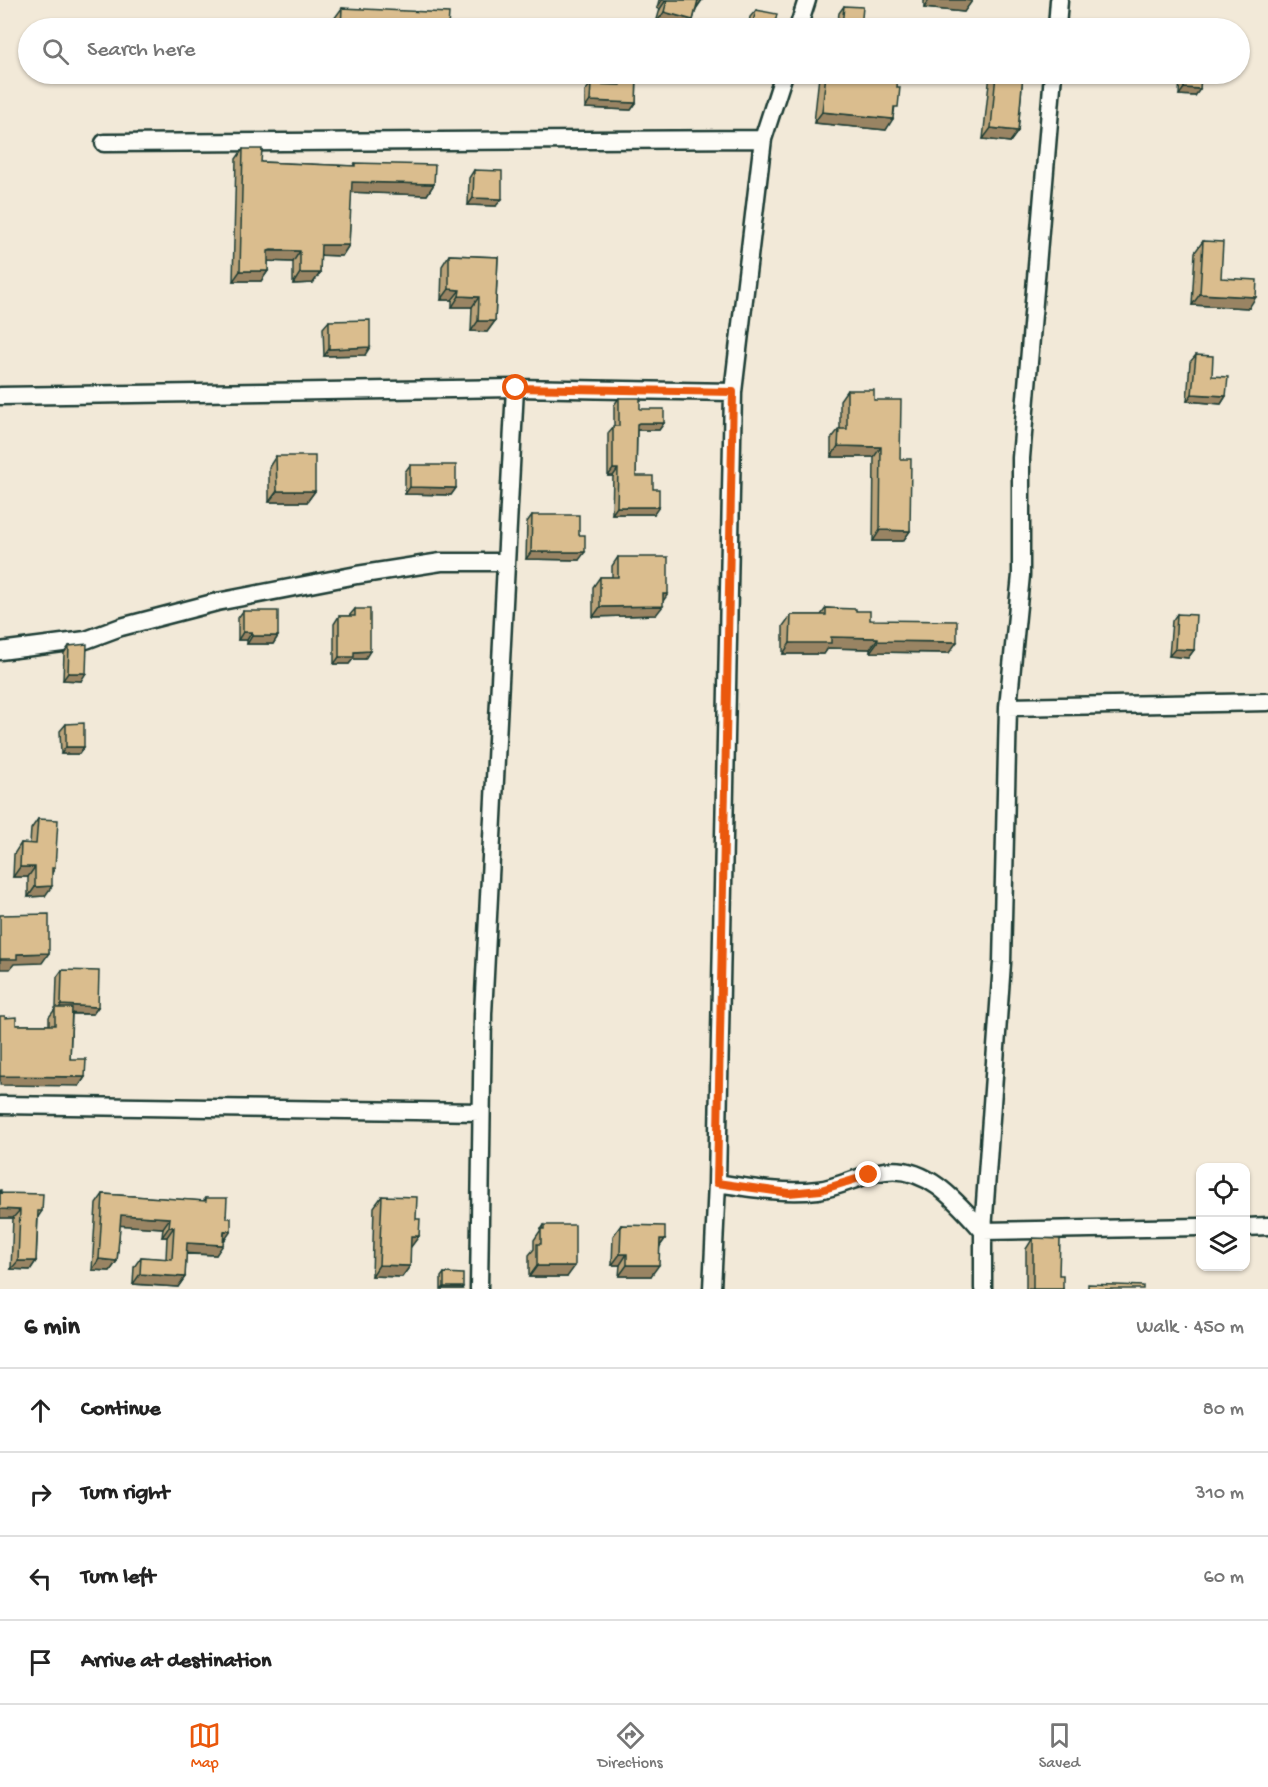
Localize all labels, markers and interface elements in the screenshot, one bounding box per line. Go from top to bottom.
search box [18,18,1250,84]
icon: search [39,35,72,68]
text: Search here [87,38,195,64]
route start [502,374,528,400]
route end [855,1161,881,1187]
map controls [1196,1163,1250,1271]
button: locate [1196,1163,1250,1217]
button: layers [1196,1217,1250,1271]
text: 6 min [24,1313,80,1344]
text: Walk · 450 m [1137,1317,1244,1340]
icon: ahead [24,1394,57,1427]
text: Continue [81,1397,161,1423]
text: 80 m [1203,1399,1244,1422]
icon: right [24,1478,57,1511]
text: Turn right [81,1481,169,1507]
text: 310 m [1195,1483,1244,1506]
icon: left [24,1562,57,1595]
text: Turn left [81,1565,155,1591]
text: 60 m [1204,1567,1244,1590]
icon: arrive [24,1646,57,1679]
text: Arrive at destination [81,1649,271,1675]
tab: Map [188,1719,221,1774]
tab: Directions [597,1719,663,1774]
tab: Saved [1039,1719,1080,1774]

